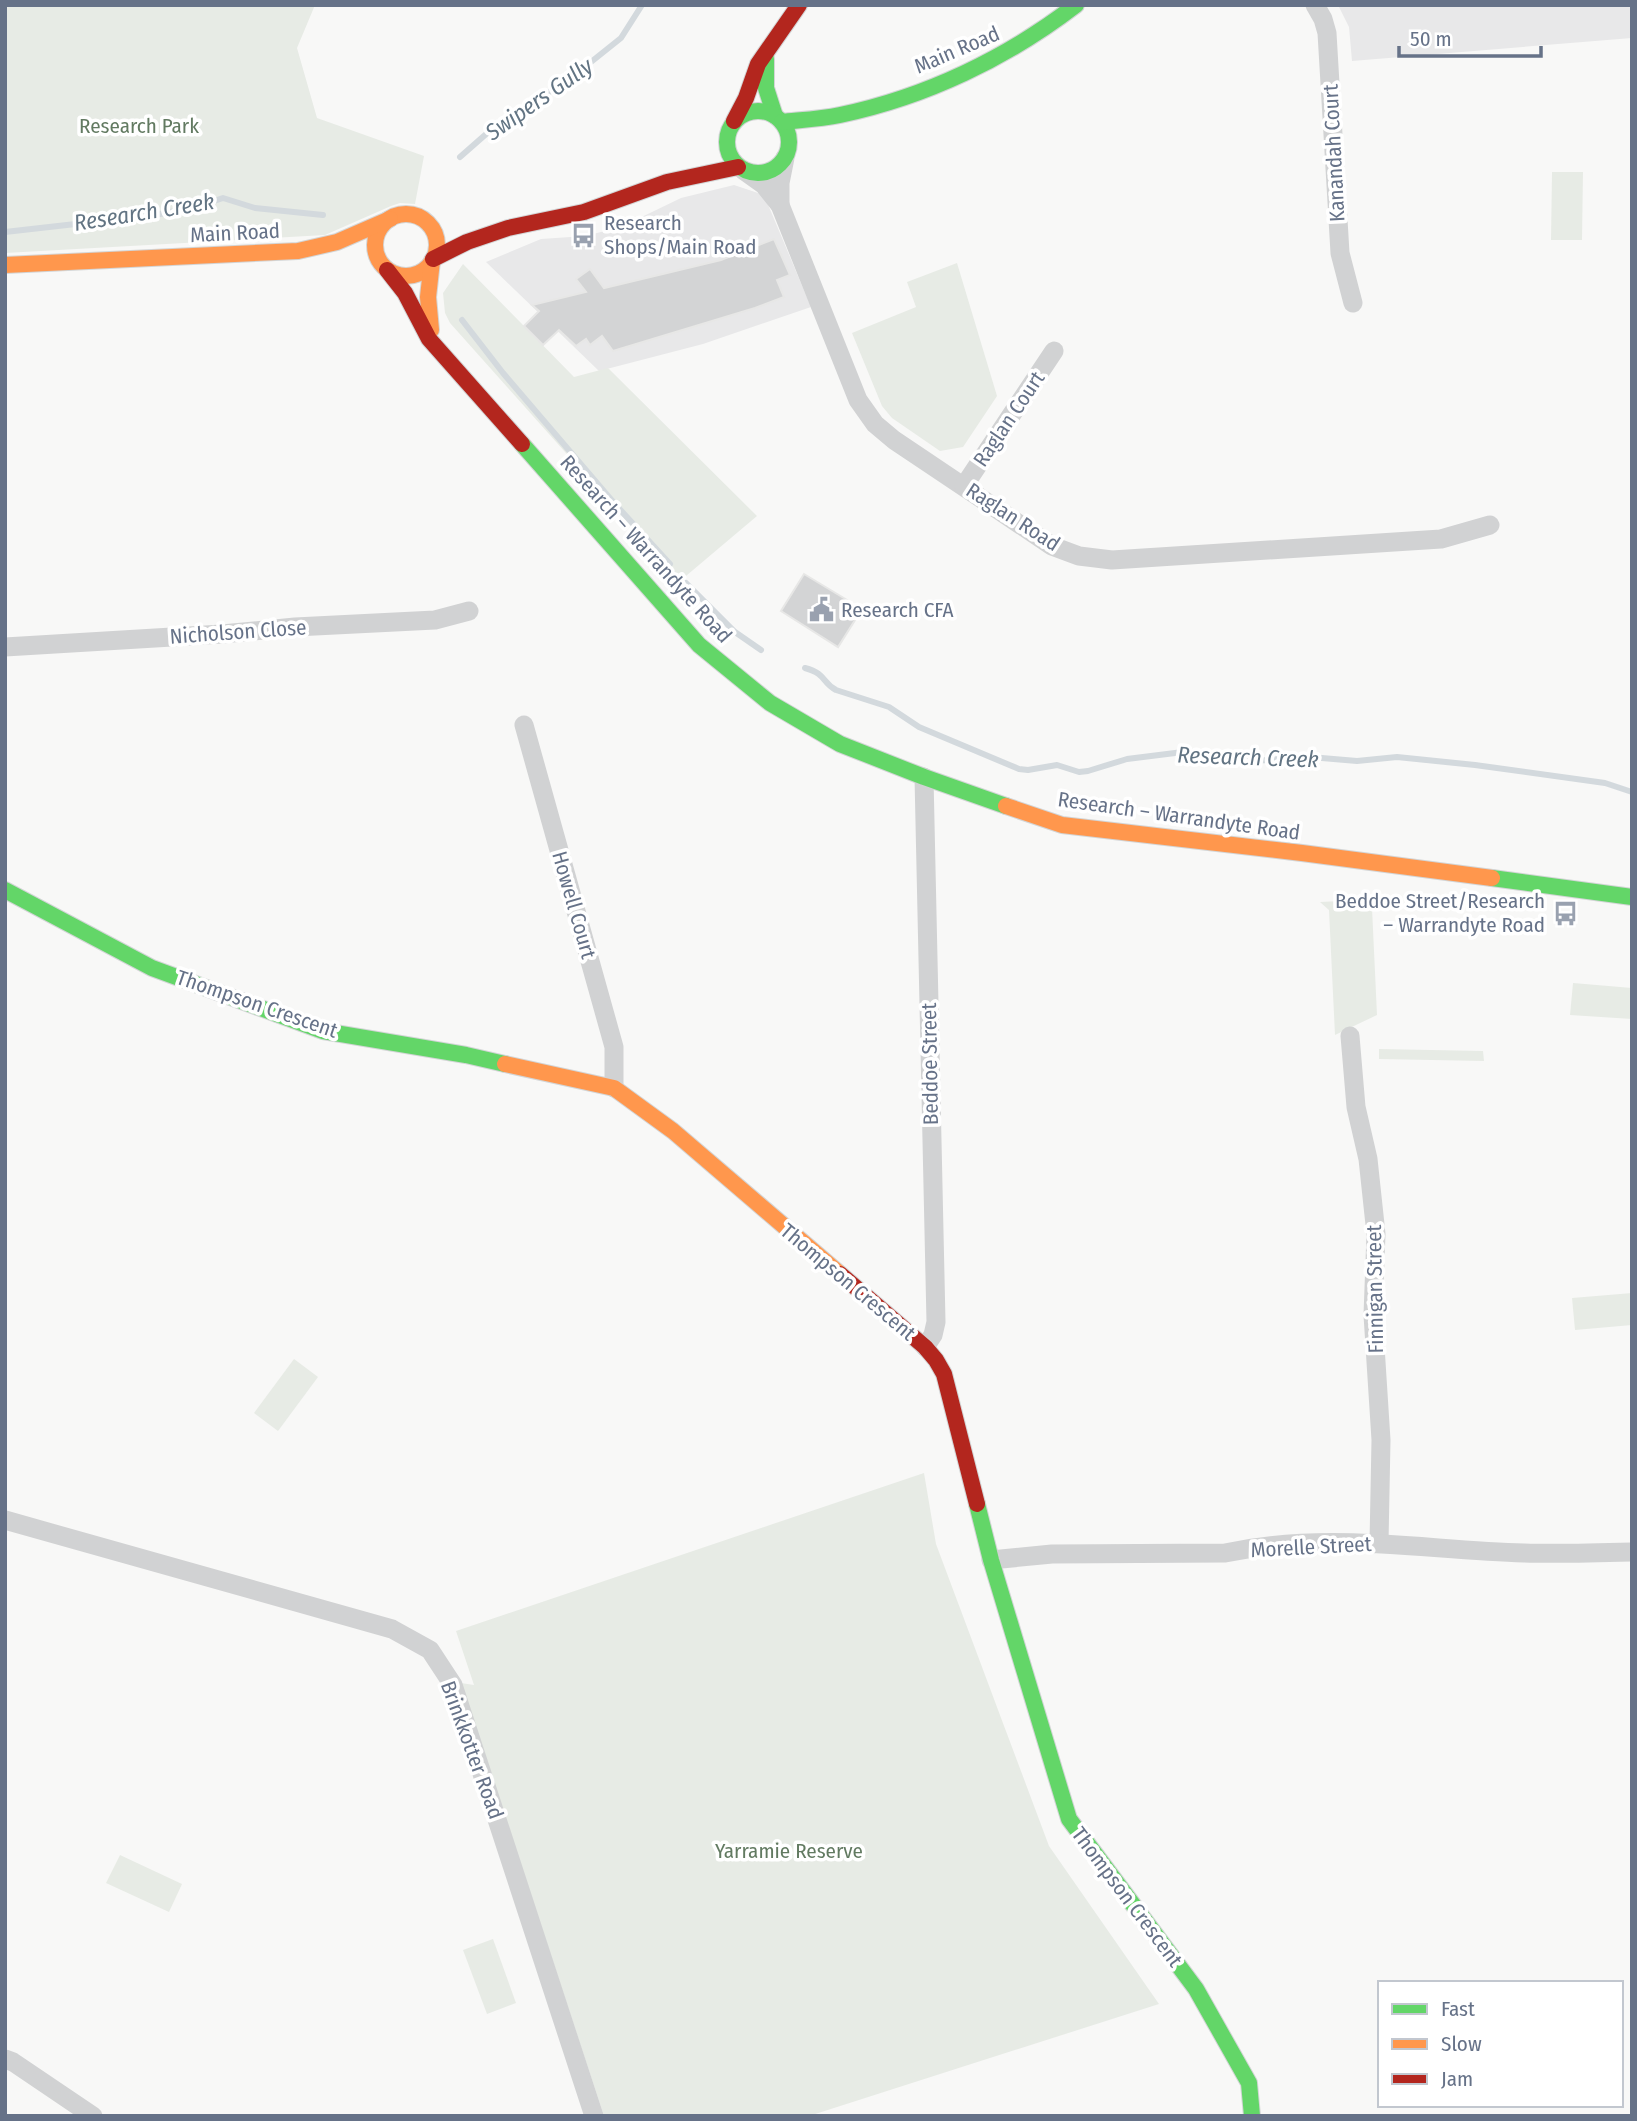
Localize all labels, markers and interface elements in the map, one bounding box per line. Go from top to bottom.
scale bar [1399,14,1541,58]
street label: Main Road [910,20,1004,80]
text: 50 m [1410,26,1452,52]
water label: Swipers Gully [479,51,599,147]
street label: Kanandah Court [1317,83,1351,222]
park label: Research Park [79,113,199,139]
water label: Research Creek [72,187,216,237]
place label: Research Shops/Main Road [604,210,757,260]
street label: Main Road [189,218,281,248]
bus stop icon: Research Shops/Main Road [570,221,598,249]
street label: Raglan Court [968,366,1050,472]
street label: Research – Warrandyte Road [555,450,737,648]
street label: Raglan Road [961,477,1065,557]
public building icon: Research CFA [807,596,835,624]
place label: Research CFA [841,597,954,623]
street label: Nicholson Close [169,614,307,650]
water label: Research Creek [1177,741,1319,773]
street label: Research – Warrandyte Road [1056,786,1302,846]
street label: Howell Court [546,848,602,962]
place label: Beddoe Street/Research – Warrandyte Road [1335,888,1545,938]
bus stop icon: Beddoe Street/Research – Warrandyte Road [1551,899,1579,927]
street label: Thompson Crescent [173,964,341,1044]
street label: Beddoe Street [916,1002,944,1125]
street label: Thompson Crescent [775,1218,921,1346]
street label: Finnigan Street [1361,1224,1389,1354]
street label: Morelle Street [1250,1531,1372,1563]
street label: Brinkkotter Road [435,1677,509,1823]
street label: Thompson Crescent [1066,1822,1188,1972]
park label: Yarramie Reserve [715,1838,863,1864]
legend [1378,1981,1623,2107]
text: Fast [1441,1996,1475,2022]
text: Slow [1441,2031,1482,2057]
text: Jam [1441,2066,1473,2092]

